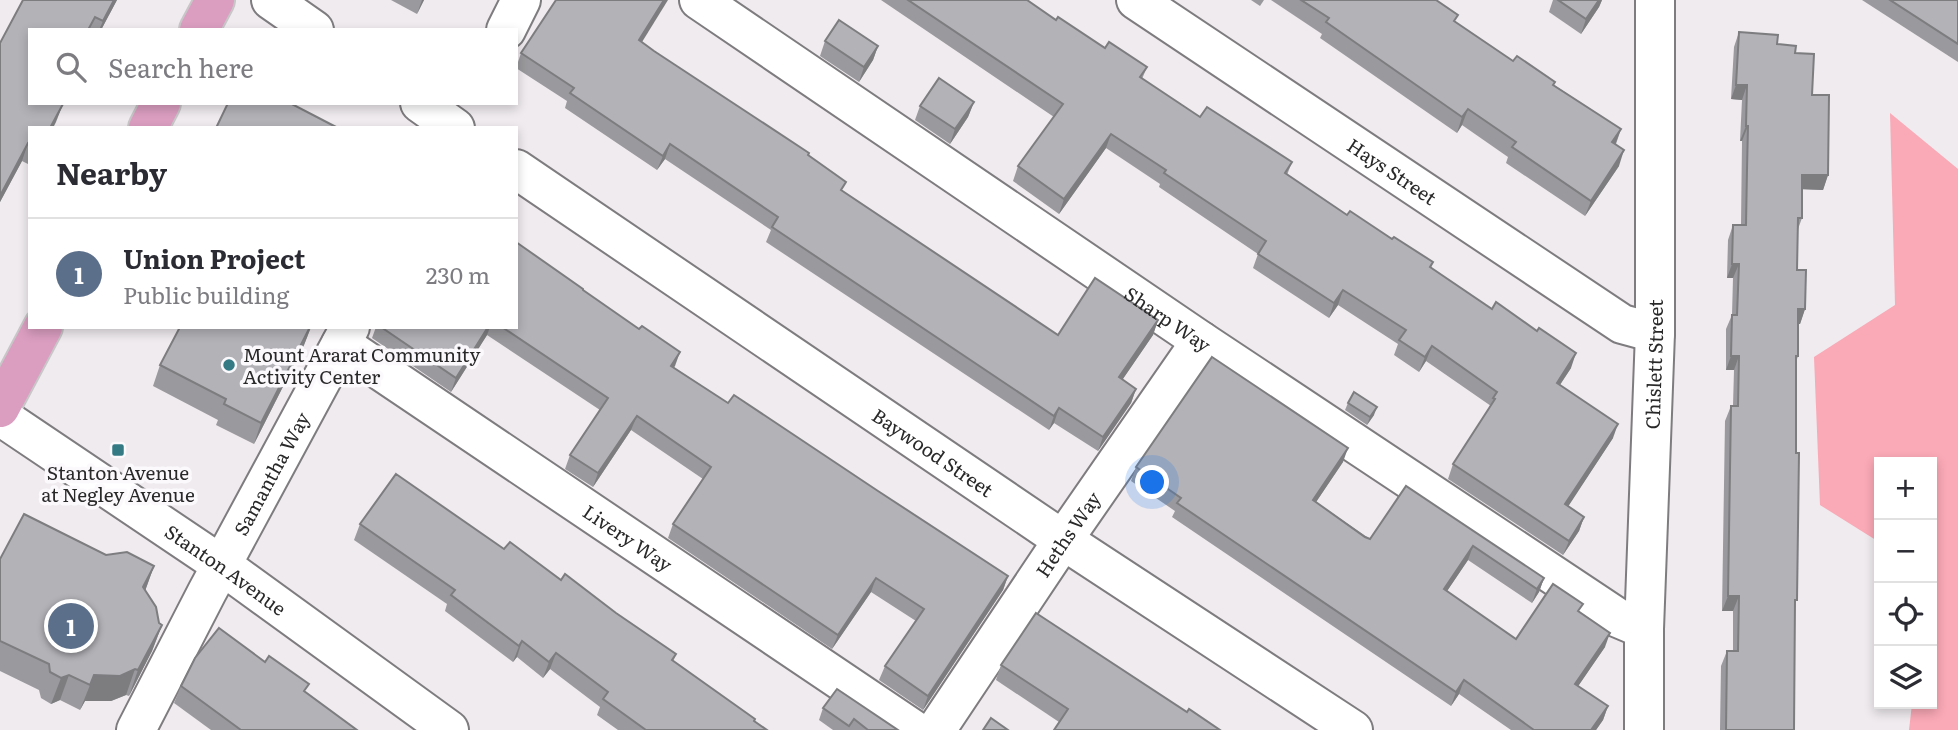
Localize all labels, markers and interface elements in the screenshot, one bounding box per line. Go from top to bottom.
search box [28,28,518,105]
text: Search here [108,47,254,86]
icon: search [52,48,90,86]
street label: Hays Street [1342,131,1443,211]
text: Nearby [56,150,167,194]
text: Union Project [123,238,305,277]
text: 1 [74,257,84,291]
text: 230 m [426,257,490,291]
text: Public building [123,277,289,311]
street label: Sharp Way [1119,279,1217,358]
street label: Chislett Street [1637,299,1669,430]
place label: Mount Ararat Community Activity Center [243,340,480,390]
marker: Mount Ararat Community Activity Center [221,357,237,373]
street label: Baywood Street [867,401,1000,503]
street label: Samantha Way [226,407,316,540]
marker: Stanton Avenue at Negley Avenue [110,442,126,458]
map controls [1874,457,1937,709]
button: + [1874,457,1937,520]
place label: Stanton Avenue at Negley Avenue [41,458,195,508]
your location [1135,465,1169,499]
street label: Heths Way [1028,485,1107,583]
street label: Livery Way [578,497,678,578]
street label: Stanton Avenue [160,517,292,622]
button: − [1874,520,1937,583]
button: locate [1874,583,1937,646]
pin: 1 [48,600,94,652]
button: layers [1874,646,1937,709]

